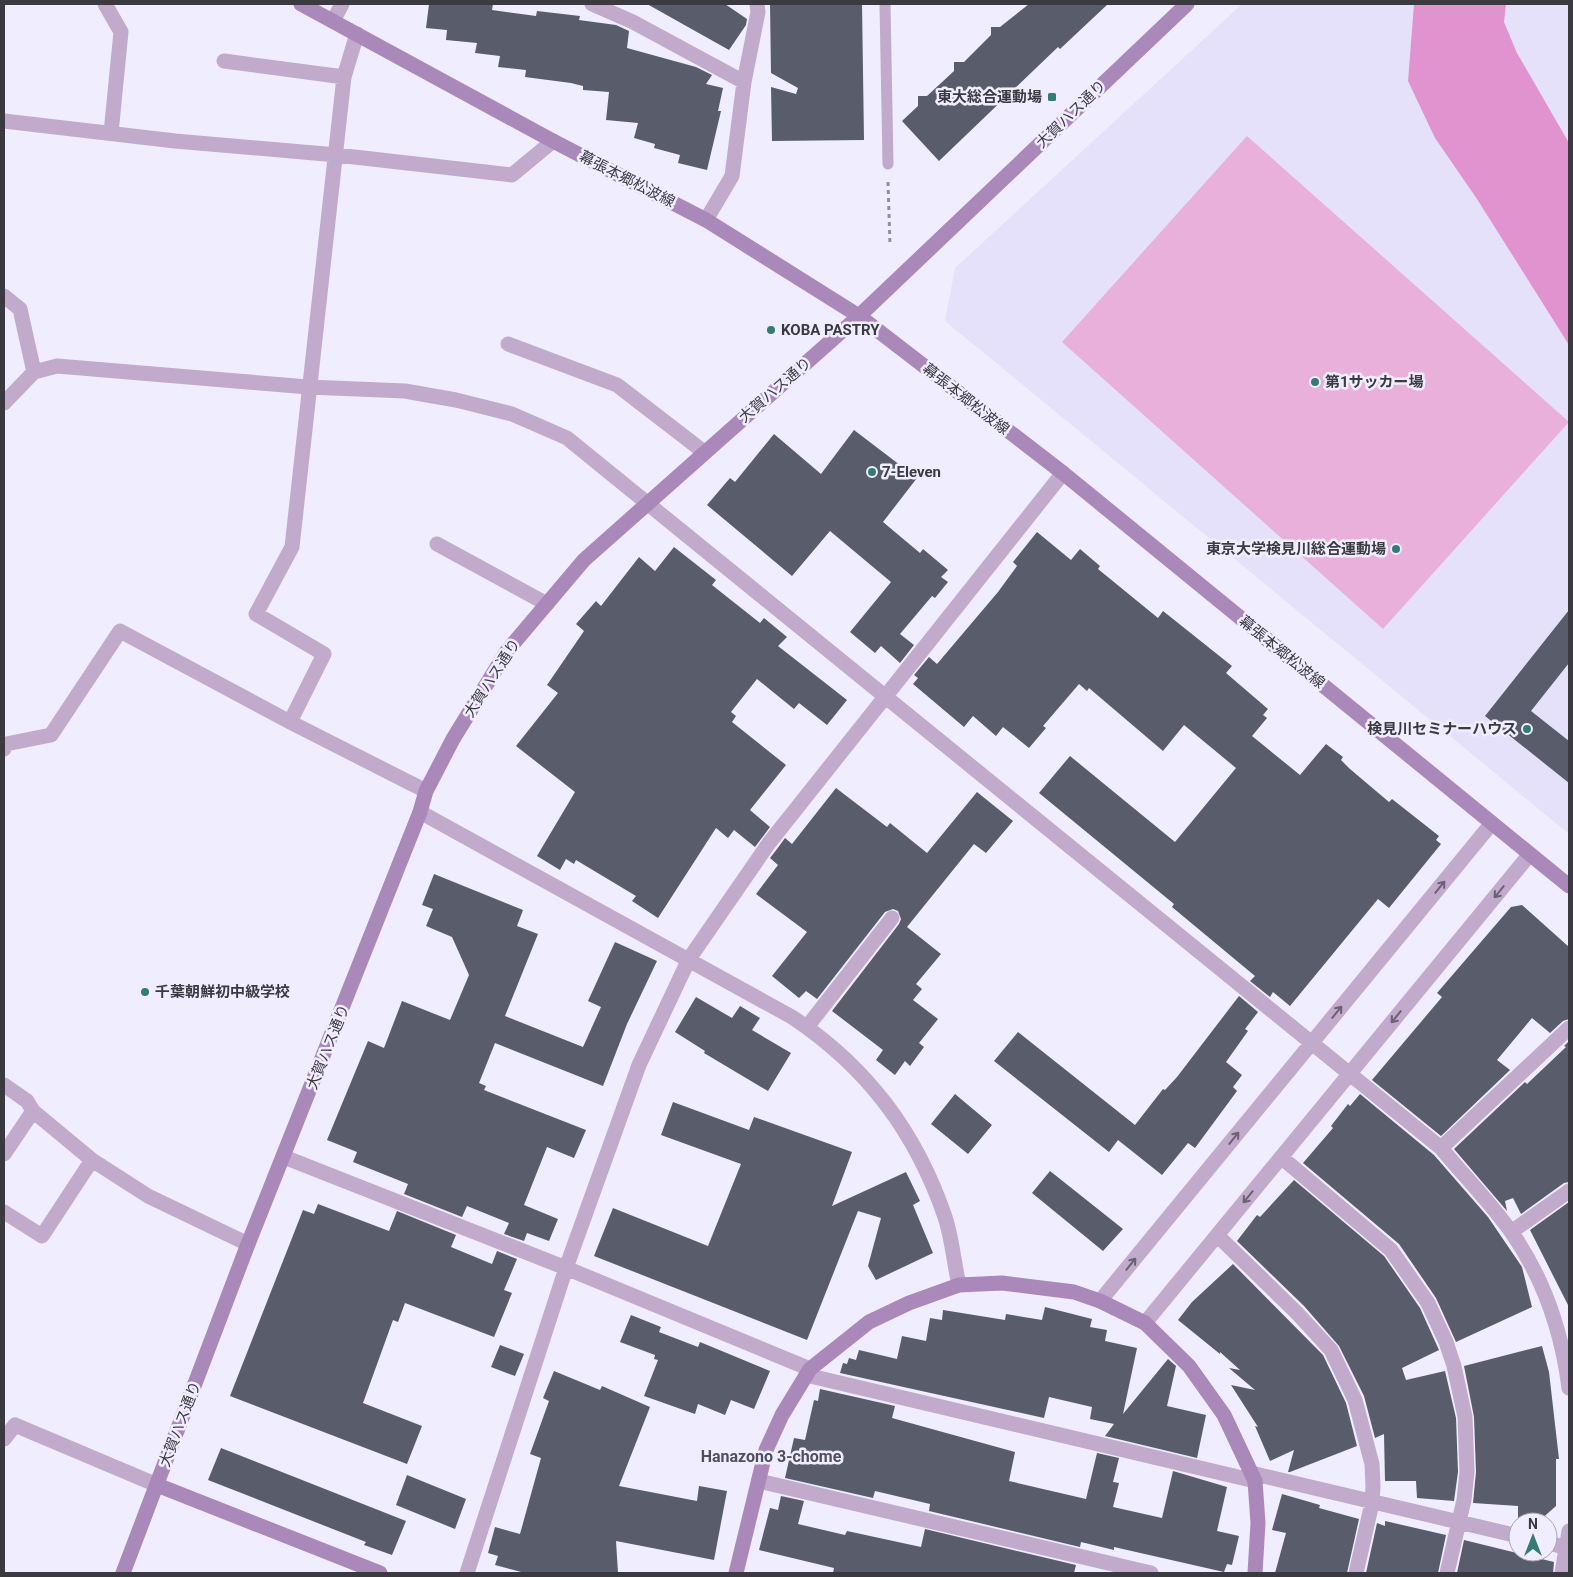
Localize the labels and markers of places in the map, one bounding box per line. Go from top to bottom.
place label: 東大総合運動場 [937,88,1042,106]
marker: 東大総合運動場 [1046,91,1058,103]
place label: KOBA PASTRY [781,321,880,339]
marker: KOBA PASTRY [765,324,777,336]
place label: 第1サッカー場 [1325,373,1424,391]
marker: 第1サッカー場 [1309,376,1321,388]
place label: 7-Eleven [882,463,941,481]
marker: 7-Eleven [866,466,878,478]
place label: 東京大学検見川総合運動場 [1206,540,1386,558]
marker: 東京大学検見川総合運動場 [1390,543,1402,555]
place label: 検見川セミナーハウス [1367,720,1517,738]
marker: 検見川セミナーハウス [1521,723,1533,735]
place label: 千葉朝鮮初中級学校 [155,983,290,1001]
marker: 千葉朝鮮初中級学校 [139,986,151,998]

